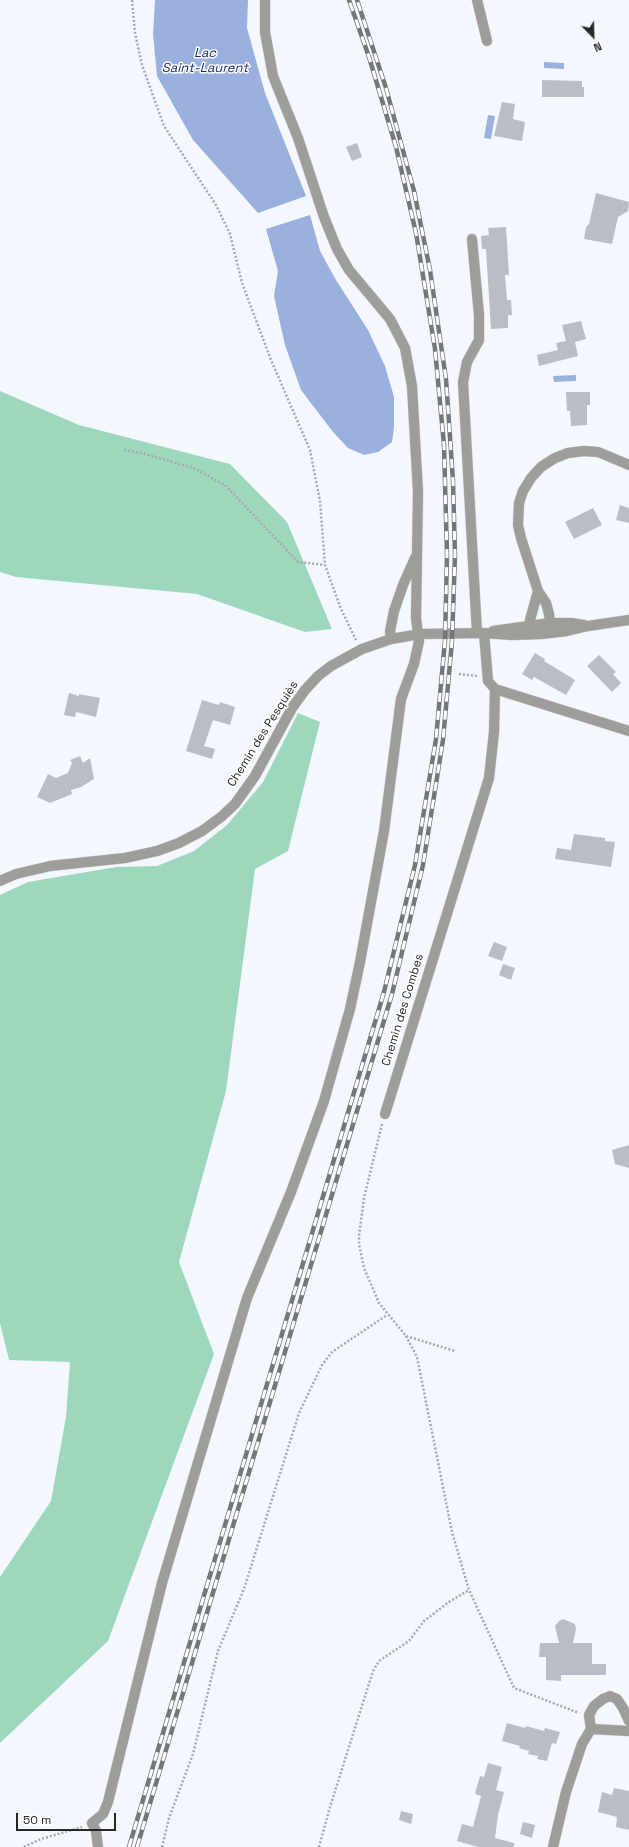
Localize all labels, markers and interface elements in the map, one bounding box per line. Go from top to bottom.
north arrow [573,16,613,56]
text: N [592,39,604,55]
water label: Lac Saint-Laurent [162,45,248,76]
street label: Chemin des Pesquiès [225,678,301,790]
street label: Chemin des Combes [379,952,427,1068]
scale bar [18,1805,118,1831]
text: 50 m [23,1812,51,1828]

